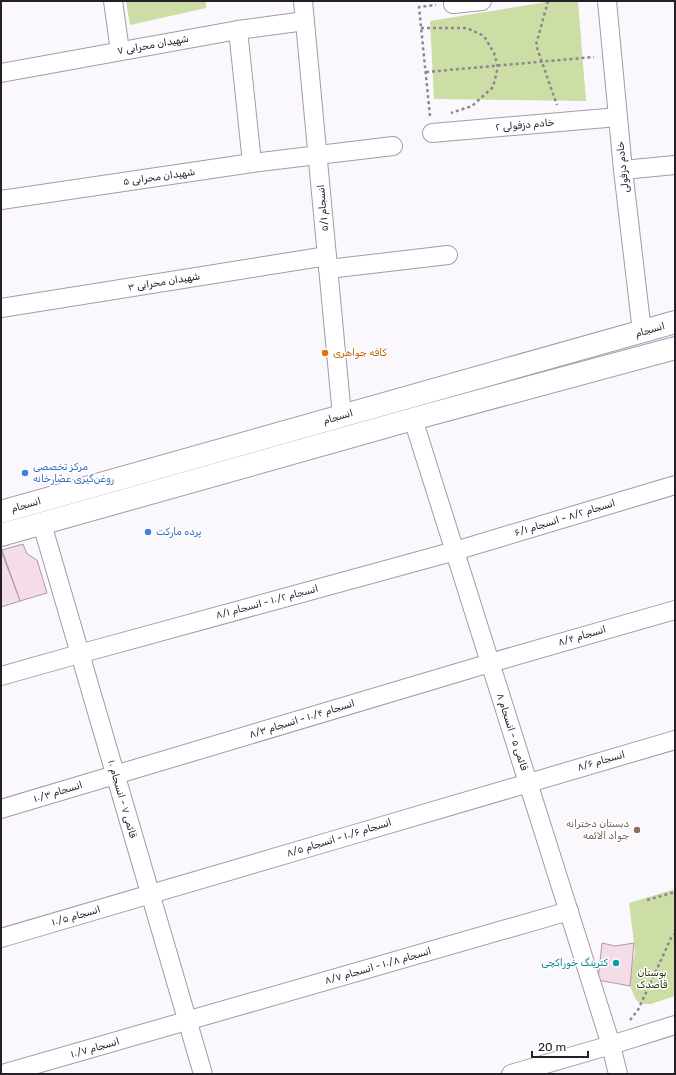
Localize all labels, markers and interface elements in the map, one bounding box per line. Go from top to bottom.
street label: شهیدان محرابی ۷ [116,33,190,57]
street label: خادم دزفولی ۲ [495,116,555,134]
street label: خادم دزفولی [614,141,632,193]
street label: شهیدان محرابی ۵ [122,166,196,188]
street label: انسجام ۵/۱ [315,184,331,232]
street label: شهیدان محرابی ۳ [127,270,201,294]
street label: انسجام [634,320,666,340]
place label: کافه جواهری [333,347,387,359]
marker: کافه جواهری [320,348,330,358]
street label: انسجام [322,407,354,427]
place label: مرکز تخصصی روغن‌گیری عصّارخانه [33,461,114,485]
marker: مرکز تخصصی روغن‌گیری عصّارخانه [20,468,30,478]
street label: انسجام [10,495,42,515]
street label: انسجام ۸/۲ - انسجام ۶/۱ [513,497,617,539]
place label: پرده مارکت [156,526,202,539]
marker: پرده مارکت [143,527,153,537]
street label: انسجام ۱۰/۲ - انسجام ۸/۱ [214,583,320,621]
street label: انسجام ۸/۴ [557,623,607,649]
street label: قائمی ۵ - انسجام ۸ [494,692,530,773]
street label: انسجام ۱۰/۴ - انسجام ۸/۳ [248,697,356,741]
street label: انسجام ۸/۶ [576,748,626,774]
street label: قائمی ۷ - انسجام ۱۰ [105,759,139,840]
street label: انسجام ۱۰/۳ [32,779,84,805]
street label: انسجام ۱۰/۶ - انسجام ۸/۵ [285,816,393,860]
place label: دبستان دخترانه جواد الائمه [566,818,629,842]
marker: دبستان دخترانه جواد الائمه [632,825,642,835]
street label: انسجام ۱۰/۵ [50,903,102,929]
street label: انسجام ۱۰/۸ - انسجام ۸/۷ [323,945,433,987]
place label: کترینگ خوراکچی [541,957,608,969]
marker: کترینگ خوراکچی [611,958,621,968]
park label: بوستان قاصدک [637,967,668,991]
scale bar [532,1033,588,1059]
street label: انسجام ۱۰/۷ [69,1035,121,1061]
text: 20 m [538,1040,566,1054]

